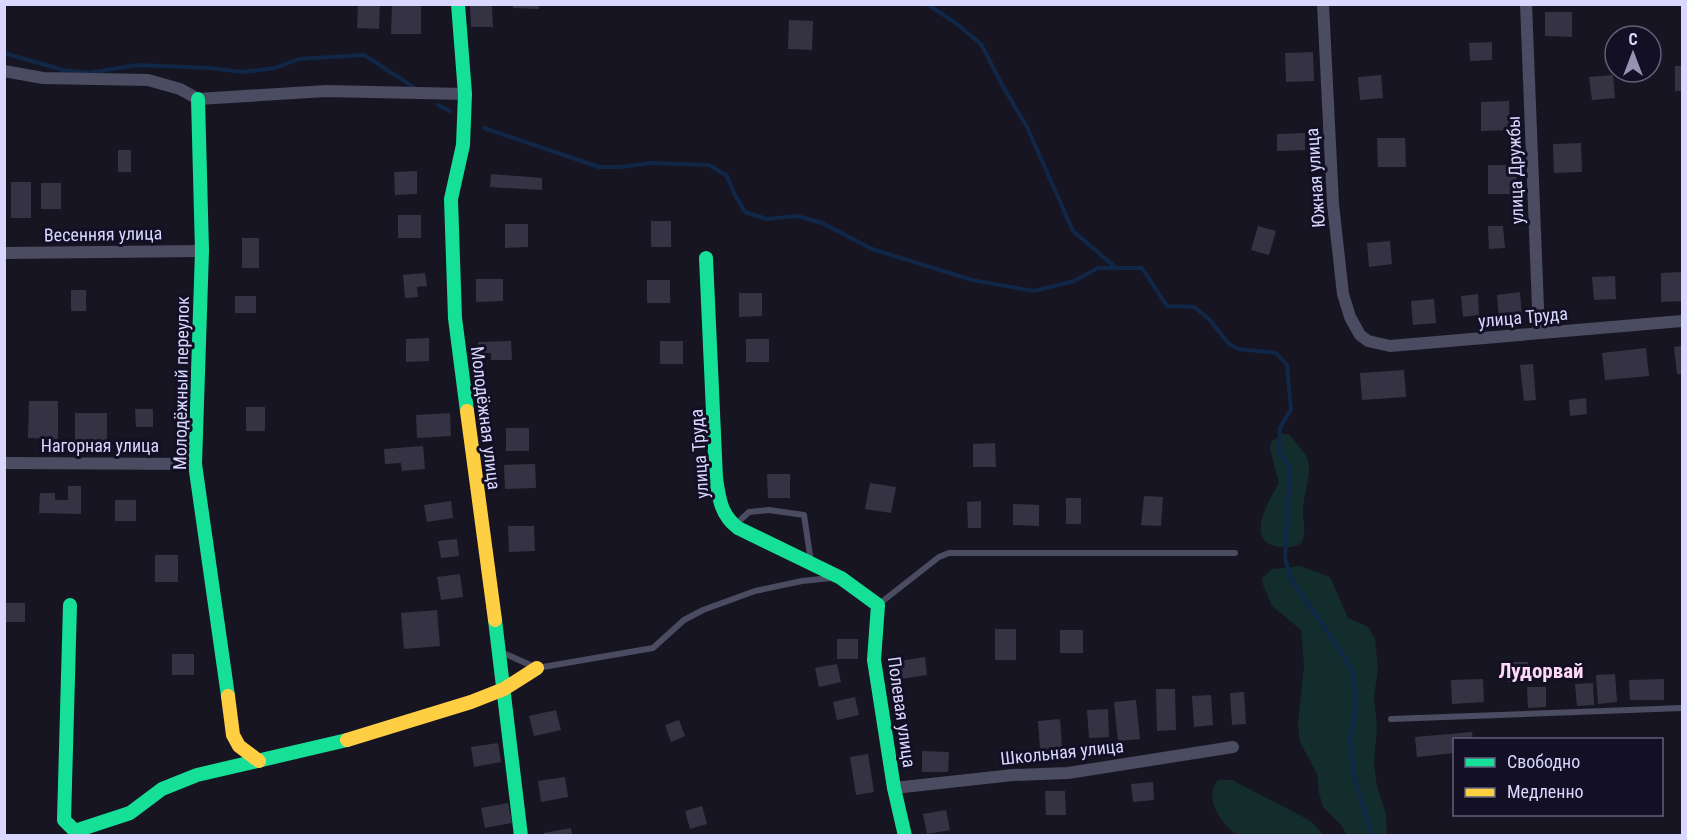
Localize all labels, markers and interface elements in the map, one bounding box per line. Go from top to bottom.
north arrow [1603,24,1663,84]
text: С [1628,30,1638,49]
street label: улица Дружбы [1503,115,1527,225]
street label: Южная улица [1301,127,1329,229]
street label: Весенняя улица [44,222,162,246]
street label: Молодёжный переулок [169,296,193,470]
street label: улица Труда [1477,303,1569,331]
street label: Молодёжная улица [467,345,505,491]
street label: улица Труда [685,408,713,500]
street label: Нагорная улица [41,435,159,456]
street label: Полевая улица [884,655,920,769]
district label: Лудорвай [1498,659,1584,683]
street label: Школьная улица [999,735,1125,769]
legend [1453,738,1663,816]
text: Свободно [1507,751,1580,772]
text: Медленно [1507,781,1584,802]

